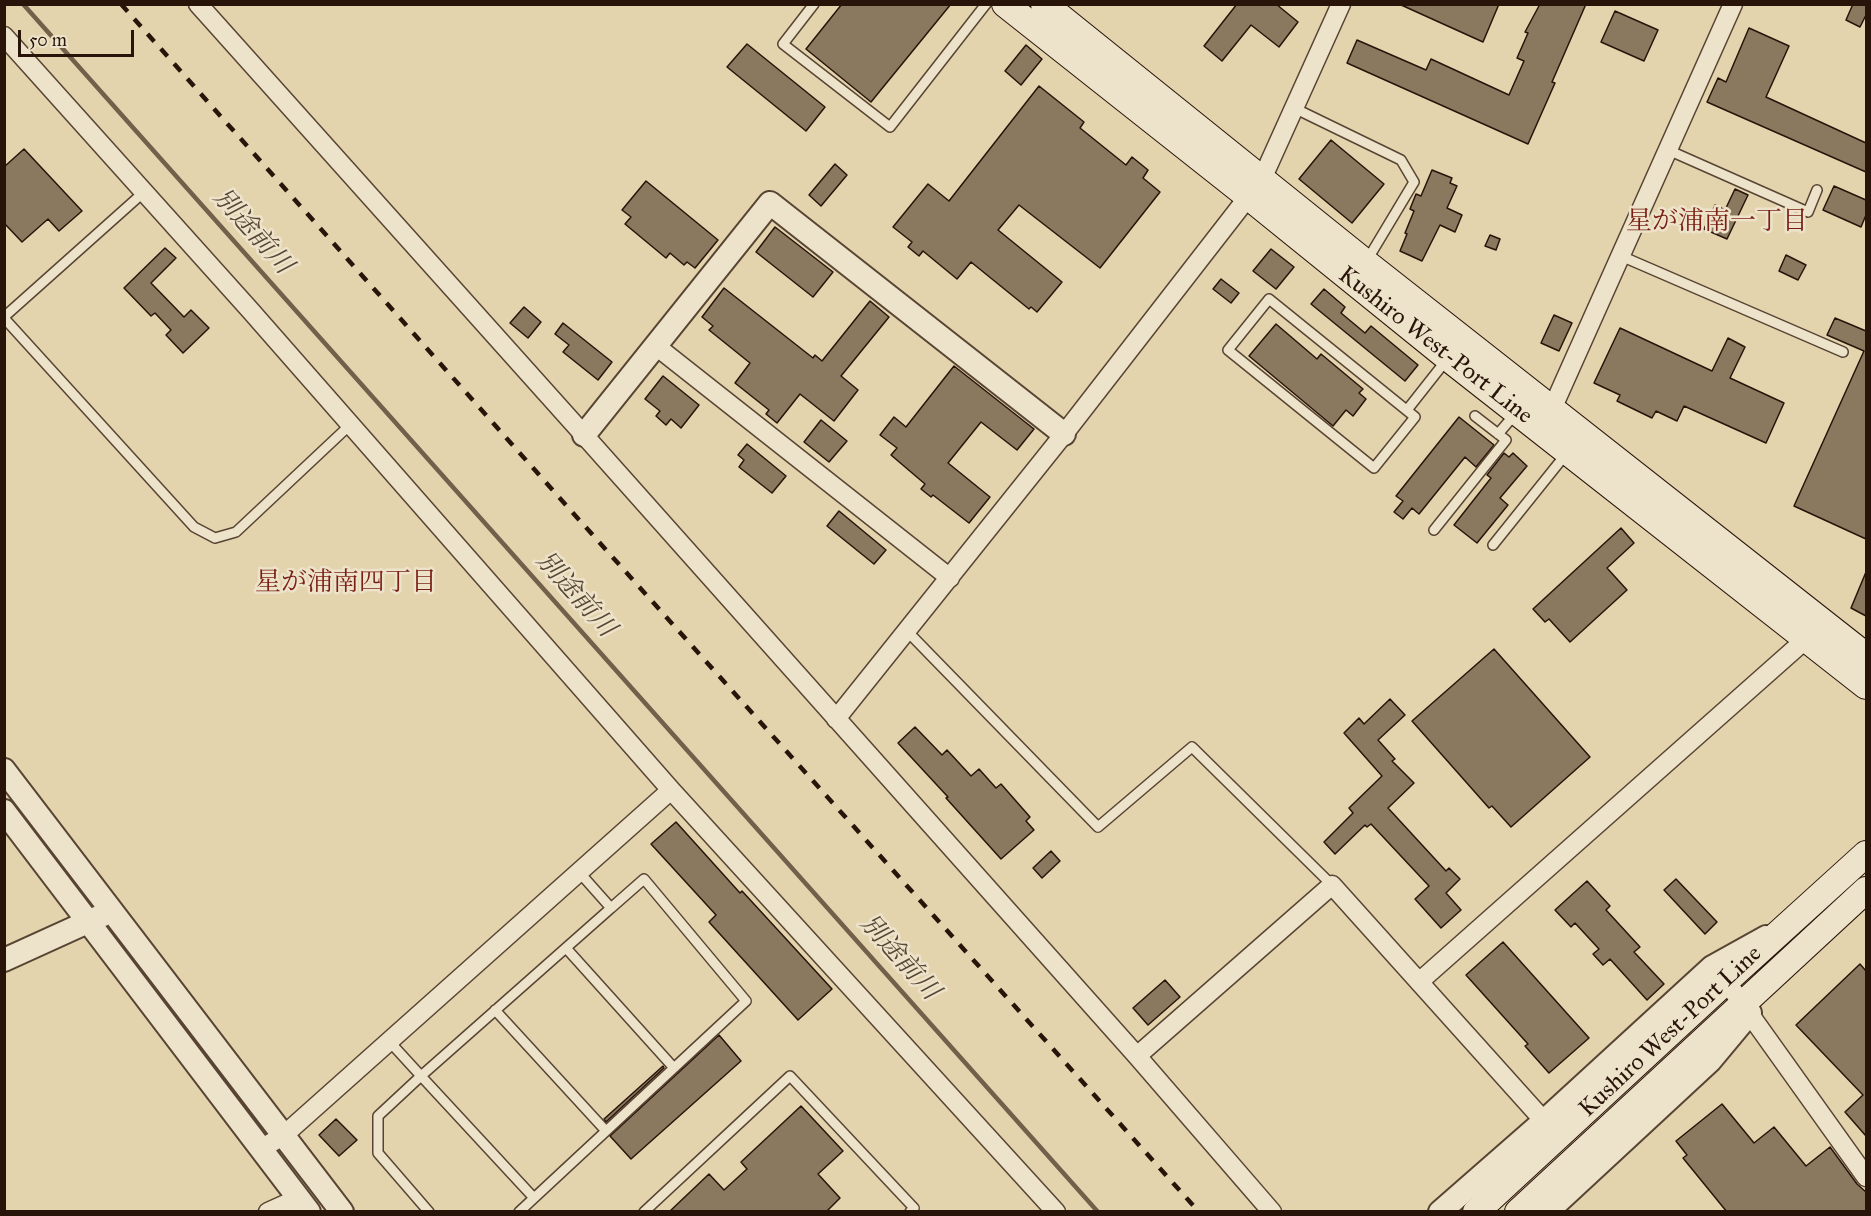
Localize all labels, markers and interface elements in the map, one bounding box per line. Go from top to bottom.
scale bar [21,18,136,56]
text: 50 m [29,29,67,51]
water label: 別途前川 [206,183,298,281]
district label: 星が浦南一丁目 [1626,207,1808,239]
street label: Kushiro West-Port Line [1332,261,1538,431]
water label: 別途前川 [529,546,621,644]
district label: 星が浦南四丁目 [255,568,437,600]
water label: 別途前川 [853,909,945,1007]
street label: Kushiro West-Port Line [1574,940,1768,1124]

